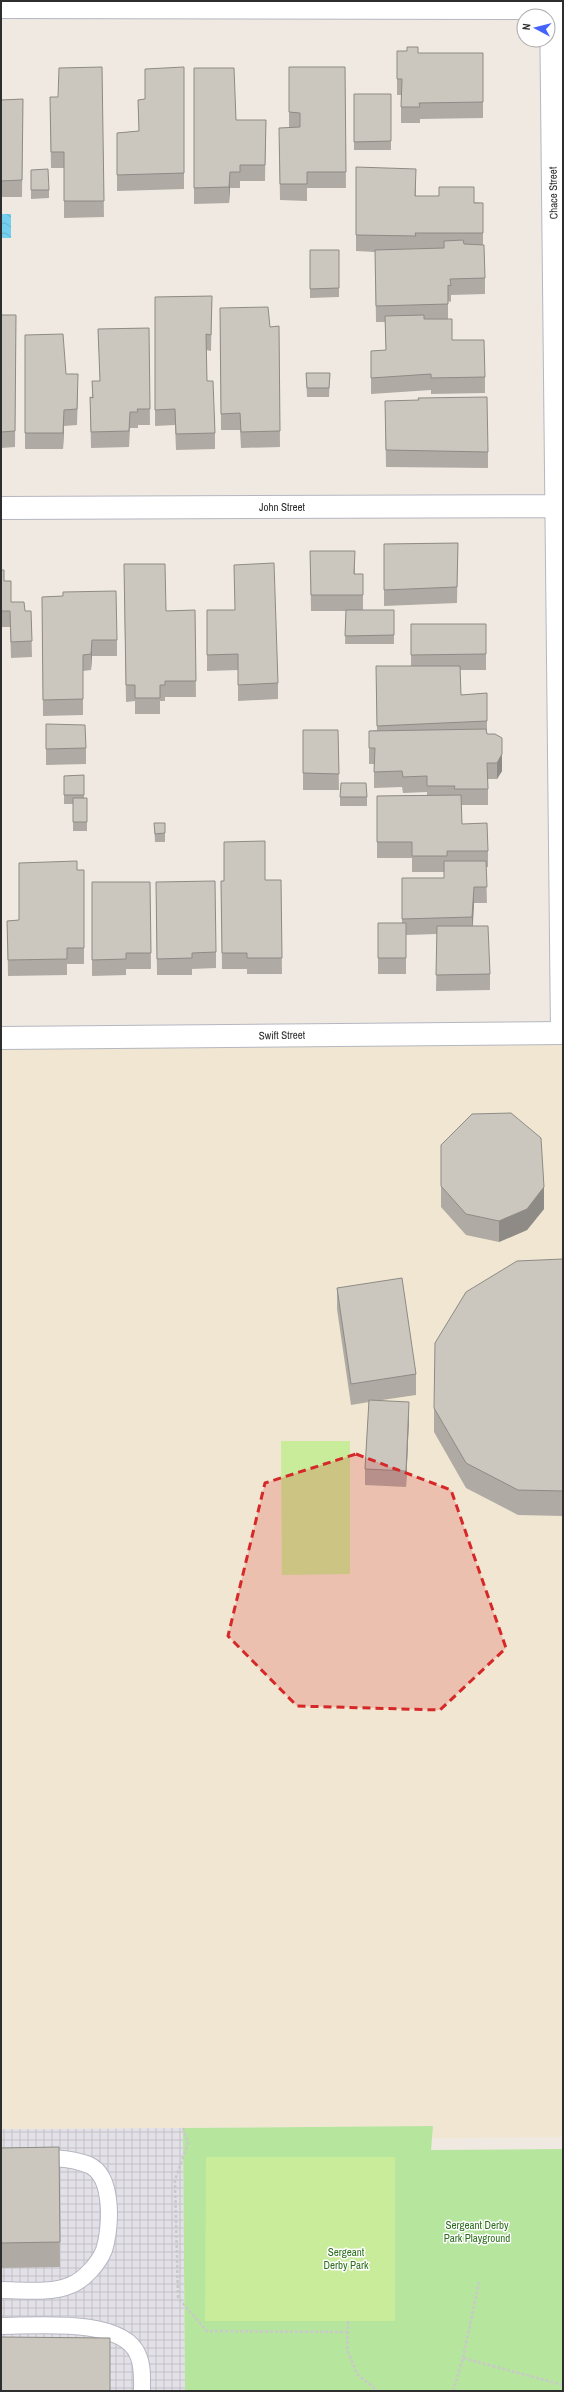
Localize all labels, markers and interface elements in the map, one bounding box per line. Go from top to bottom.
north arrow [516,8,556,48]
text: N [519,23,533,31]
street label: Chace Street [546,166,560,219]
street label: John Street [259,500,306,514]
street label: Swift Street [259,1028,306,1042]
park label: Sergeant Derby Park Playground [444,2218,510,2245]
park label: Sergeant Derby Park [323,2245,369,2272]

